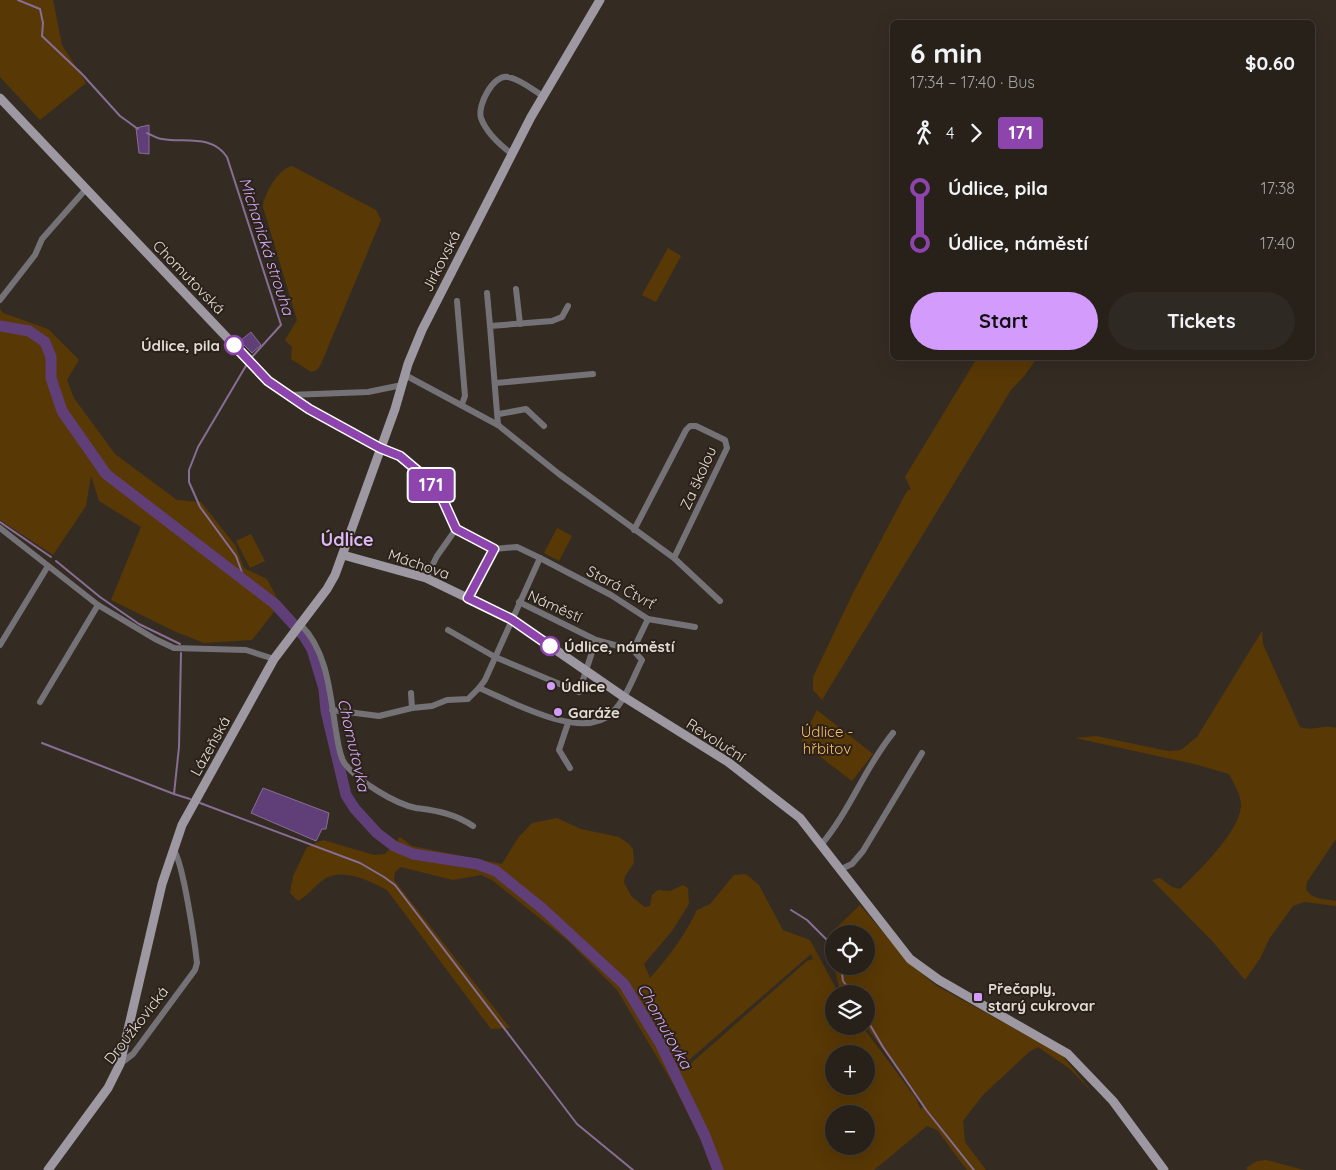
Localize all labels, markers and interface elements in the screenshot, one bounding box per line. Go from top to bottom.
text: 6 min [910,35,982,70]
text: $0.60 [1245,51,1295,75]
text: 17:34 – 17:40 · Bus [910,72,1035,92]
icon: walk [910,119,938,147]
icon: forward [962,119,990,147]
text: 171 [1008,121,1033,144]
text: 4 [946,123,954,143]
water label: Michanická strouha [235,175,299,319]
text: Údlice, pila [948,176,1048,200]
text: 17:38 [1261,178,1295,198]
street label: Jirkovská [418,227,464,295]
text: Údlice, náměstí [948,231,1088,255]
text: 17:40 [1260,233,1295,253]
street label: Chomutovská [149,236,229,318]
button: Start [910,292,1098,350]
button: Tickets [1108,292,1295,350]
marker: Údlice, pila [224,335,244,355]
place label: Údlice, pila [141,336,220,355]
street label: Za školou [676,443,720,513]
line badge: 171 [402,469,460,501]
text: 171 [419,473,443,496]
district label: Údlice [320,528,374,551]
street label: Máchova [386,545,452,583]
street label: Stará Čtvrť [583,561,659,613]
street label: Náměstí [525,586,586,627]
marker: Údlice, náměstí [540,636,560,656]
place label: Údlice, náměstí [564,637,675,656]
place label: Údlice [561,677,605,696]
marker: Údlice [545,680,557,692]
water label: Chomutovka [334,697,375,795]
place label: Garáže [568,703,620,722]
marker: Garáže [552,706,564,718]
street label: Lázeňská [186,713,234,779]
street label: Revoluční [683,714,750,767]
park label: Údlice - hřbitov [801,722,853,758]
map controls [825,925,875,1155]
button: locate [825,925,875,975]
place label: Přečaply, starý cukrovar [988,979,1096,1015]
water label: Chomutovka [633,980,697,1073]
street label: Droužkovická [100,982,172,1068]
button: layers [825,985,875,1035]
marker: Přečaply, starý cukrovar [972,991,984,1003]
button: + [825,1045,875,1095]
button: − [825,1105,875,1155]

